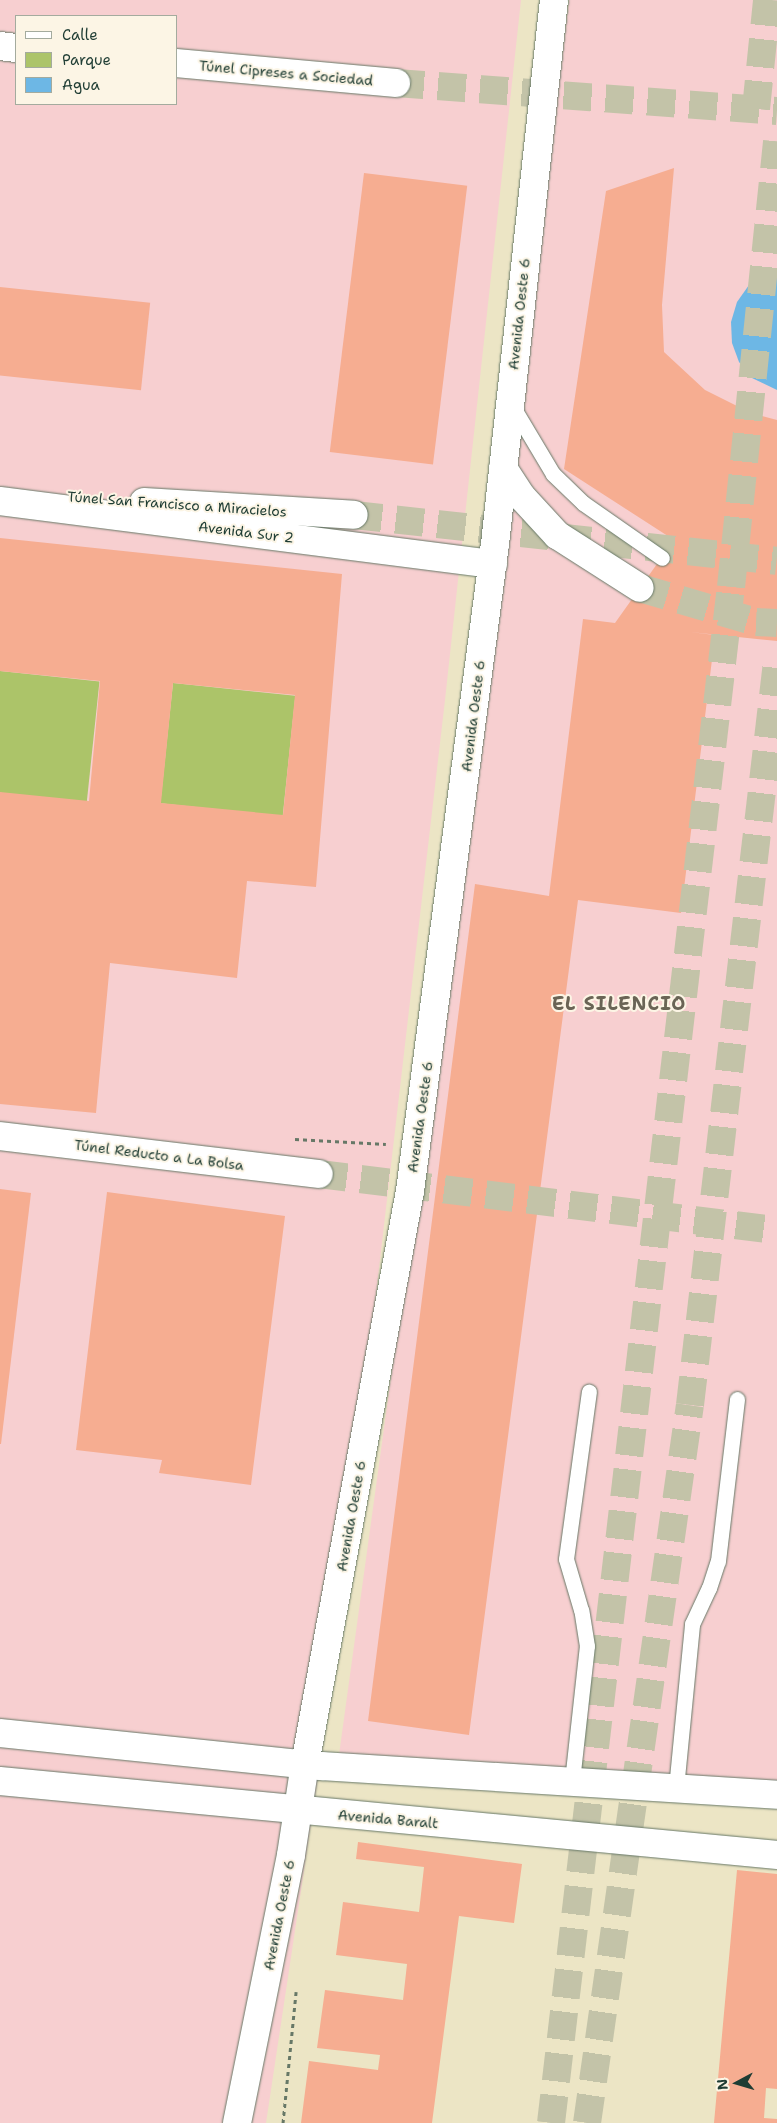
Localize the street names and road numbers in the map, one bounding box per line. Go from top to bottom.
street label: Túnel Cipreses a Sociedad [198,57,374,89]
street label: Avenida Oeste 6 [505,257,533,371]
street label: Túnel San Francisco a Miracielos [67,488,287,520]
street label: Avenida Sur 2 [197,518,295,546]
street label: Avenida Oeste 6 [458,659,488,773]
street label: Avenida Oeste 6 [404,1060,436,1174]
street label: Túnel Reducto a La Bolsa [73,1136,245,1174]
street label: Avenida Oeste 6 [333,1459,369,1573]
street label: Avenida Baralt [337,1806,439,1832]
street label: Avenida Oeste 6 [260,1858,298,1972]

